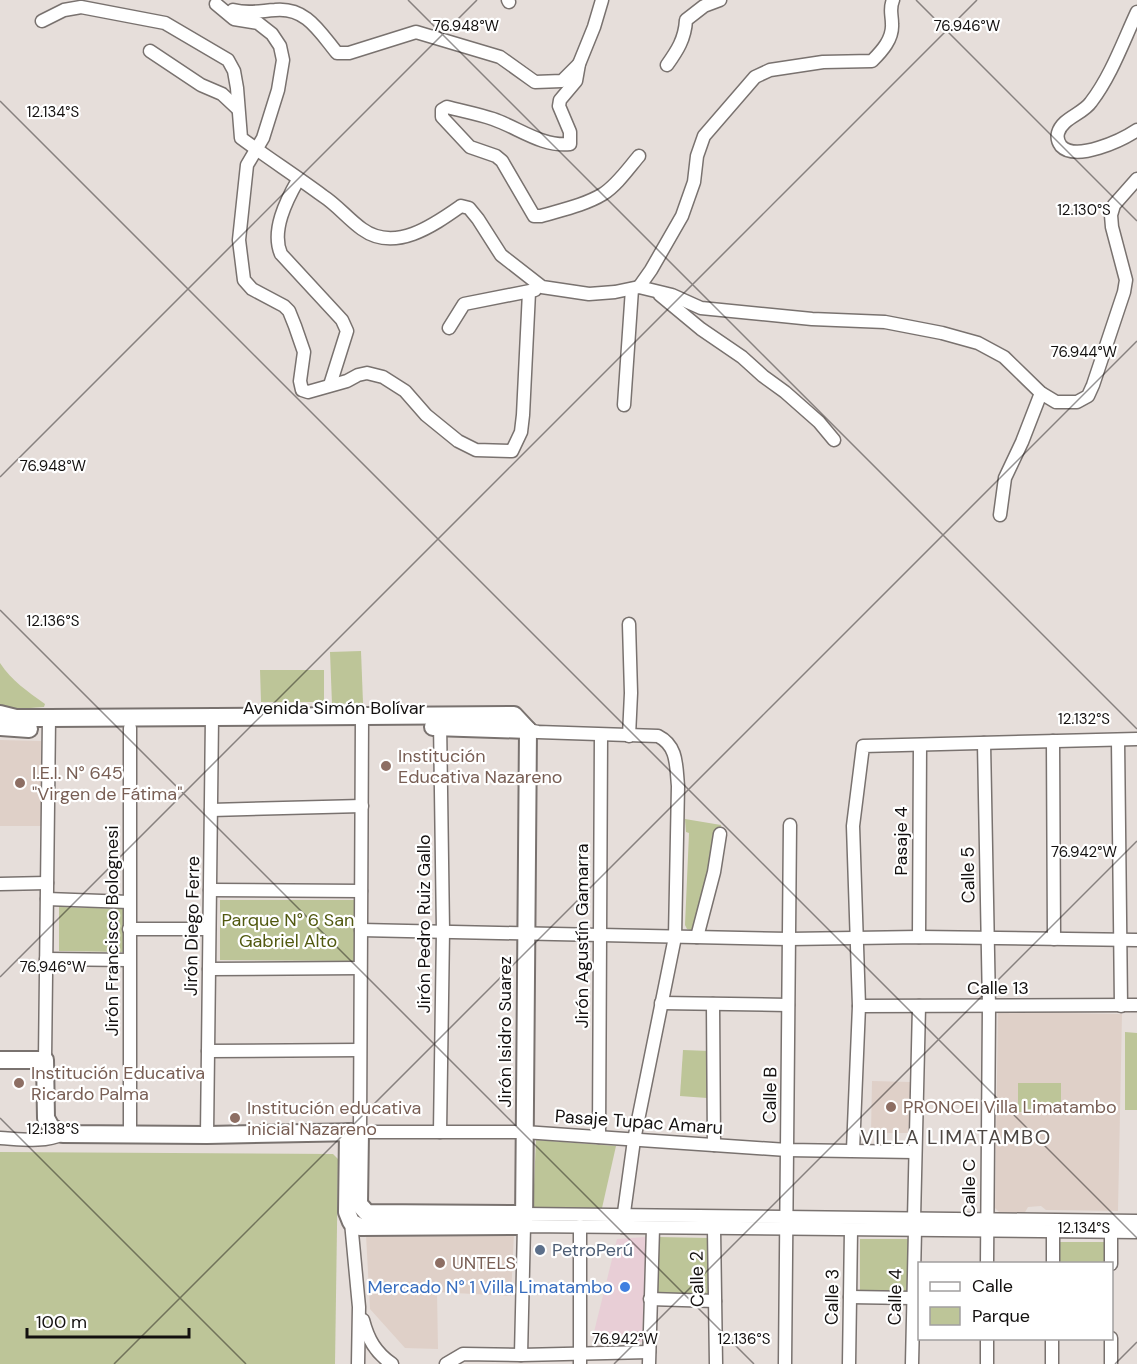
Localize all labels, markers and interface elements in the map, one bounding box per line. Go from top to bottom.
text: 76.948°W [433,16,500,36]
text: 76.946°W [934,16,1001,36]
text: 12.134°S [27,102,80,122]
text: 12.130°S [1057,200,1111,220]
text: 76.944°W [1051,342,1118,362]
text: 76.948°W [20,456,87,476]
text: 12.136°S [27,611,80,631]
street label: Avenida Simón Bolívar [243,696,426,720]
text: 12.132°S [1058,709,1110,729]
place label: Institución Educativa Nazareno [398,744,562,789]
marker: Institución Educativa Nazareno [379,759,393,773]
place label: I.E.I. N° 645 "Virgen de Fátima" [32,761,182,806]
marker: I.E.I. N° 645 "Virgen de Fátima" [13,776,27,790]
street label: Pasaje 4 [889,806,913,875]
street label: Jirón Francisco Bolognesi [100,825,124,1037]
street label: Jirón Pedro Ruiz Gallo [412,834,436,1014]
text: 76.942°W [1051,842,1117,862]
street label: Jirón Agustín Gamarra [570,844,594,1028]
street label: Calle 5 [956,846,980,904]
street label: Jirón Diego Ferre [179,856,205,996]
park label: Parque N° 6 San Gabriel Alto [222,908,354,953]
street label: Jirón Isidro Suarez [493,956,517,1108]
text: 76.946°W [20,957,87,977]
street label: Calle 13 [967,976,1029,1000]
place label: Institución Educativa Ricardo Palma [31,1061,205,1106]
street label: Calle B [758,1066,782,1124]
marker: Institución Educativa Ricardo Palma [12,1076,26,1090]
place label: PRONOEI Villa Limatambo [903,1095,1117,1119]
place label: Institución educativa inicial Nazareno [247,1096,421,1141]
marker: PRONOEI Villa Limatambo [884,1100,898,1114]
street label: Pasaje Tupac Amaru [554,1104,724,1140]
marker: Institución educativa inicial Nazareno [228,1111,242,1125]
text: 12.138°S [27,1119,80,1139]
district label: VILLA LIMATAMBO [860,1124,1052,1150]
street label: Calle C [957,1159,981,1217]
text: 12.134°S [1058,1218,1111,1238]
place label: PetroPerú [552,1238,633,1262]
marker: PetroPerú [533,1243,547,1257]
place label: UNTELS [452,1251,516,1275]
street label: Calle 2 [685,1251,709,1307]
marker: UNTELS [433,1256,447,1270]
legend [918,1262,1113,1340]
street label: Calle 4 [883,1268,907,1326]
street label: Calle 3 [820,1269,844,1325]
text: Calle [972,1274,1013,1298]
place label: Mercado N° 1 Villa Limatambo [367,1275,613,1299]
marker: Mercado N° 1 Villa Limatambo [618,1280,632,1294]
scale bar [27,1301,189,1339]
text: Parque [972,1304,1030,1328]
text: 100 m [36,1310,87,1334]
text: 76.942°W [592,1329,658,1349]
text: 12.136°S [718,1329,771,1349]

